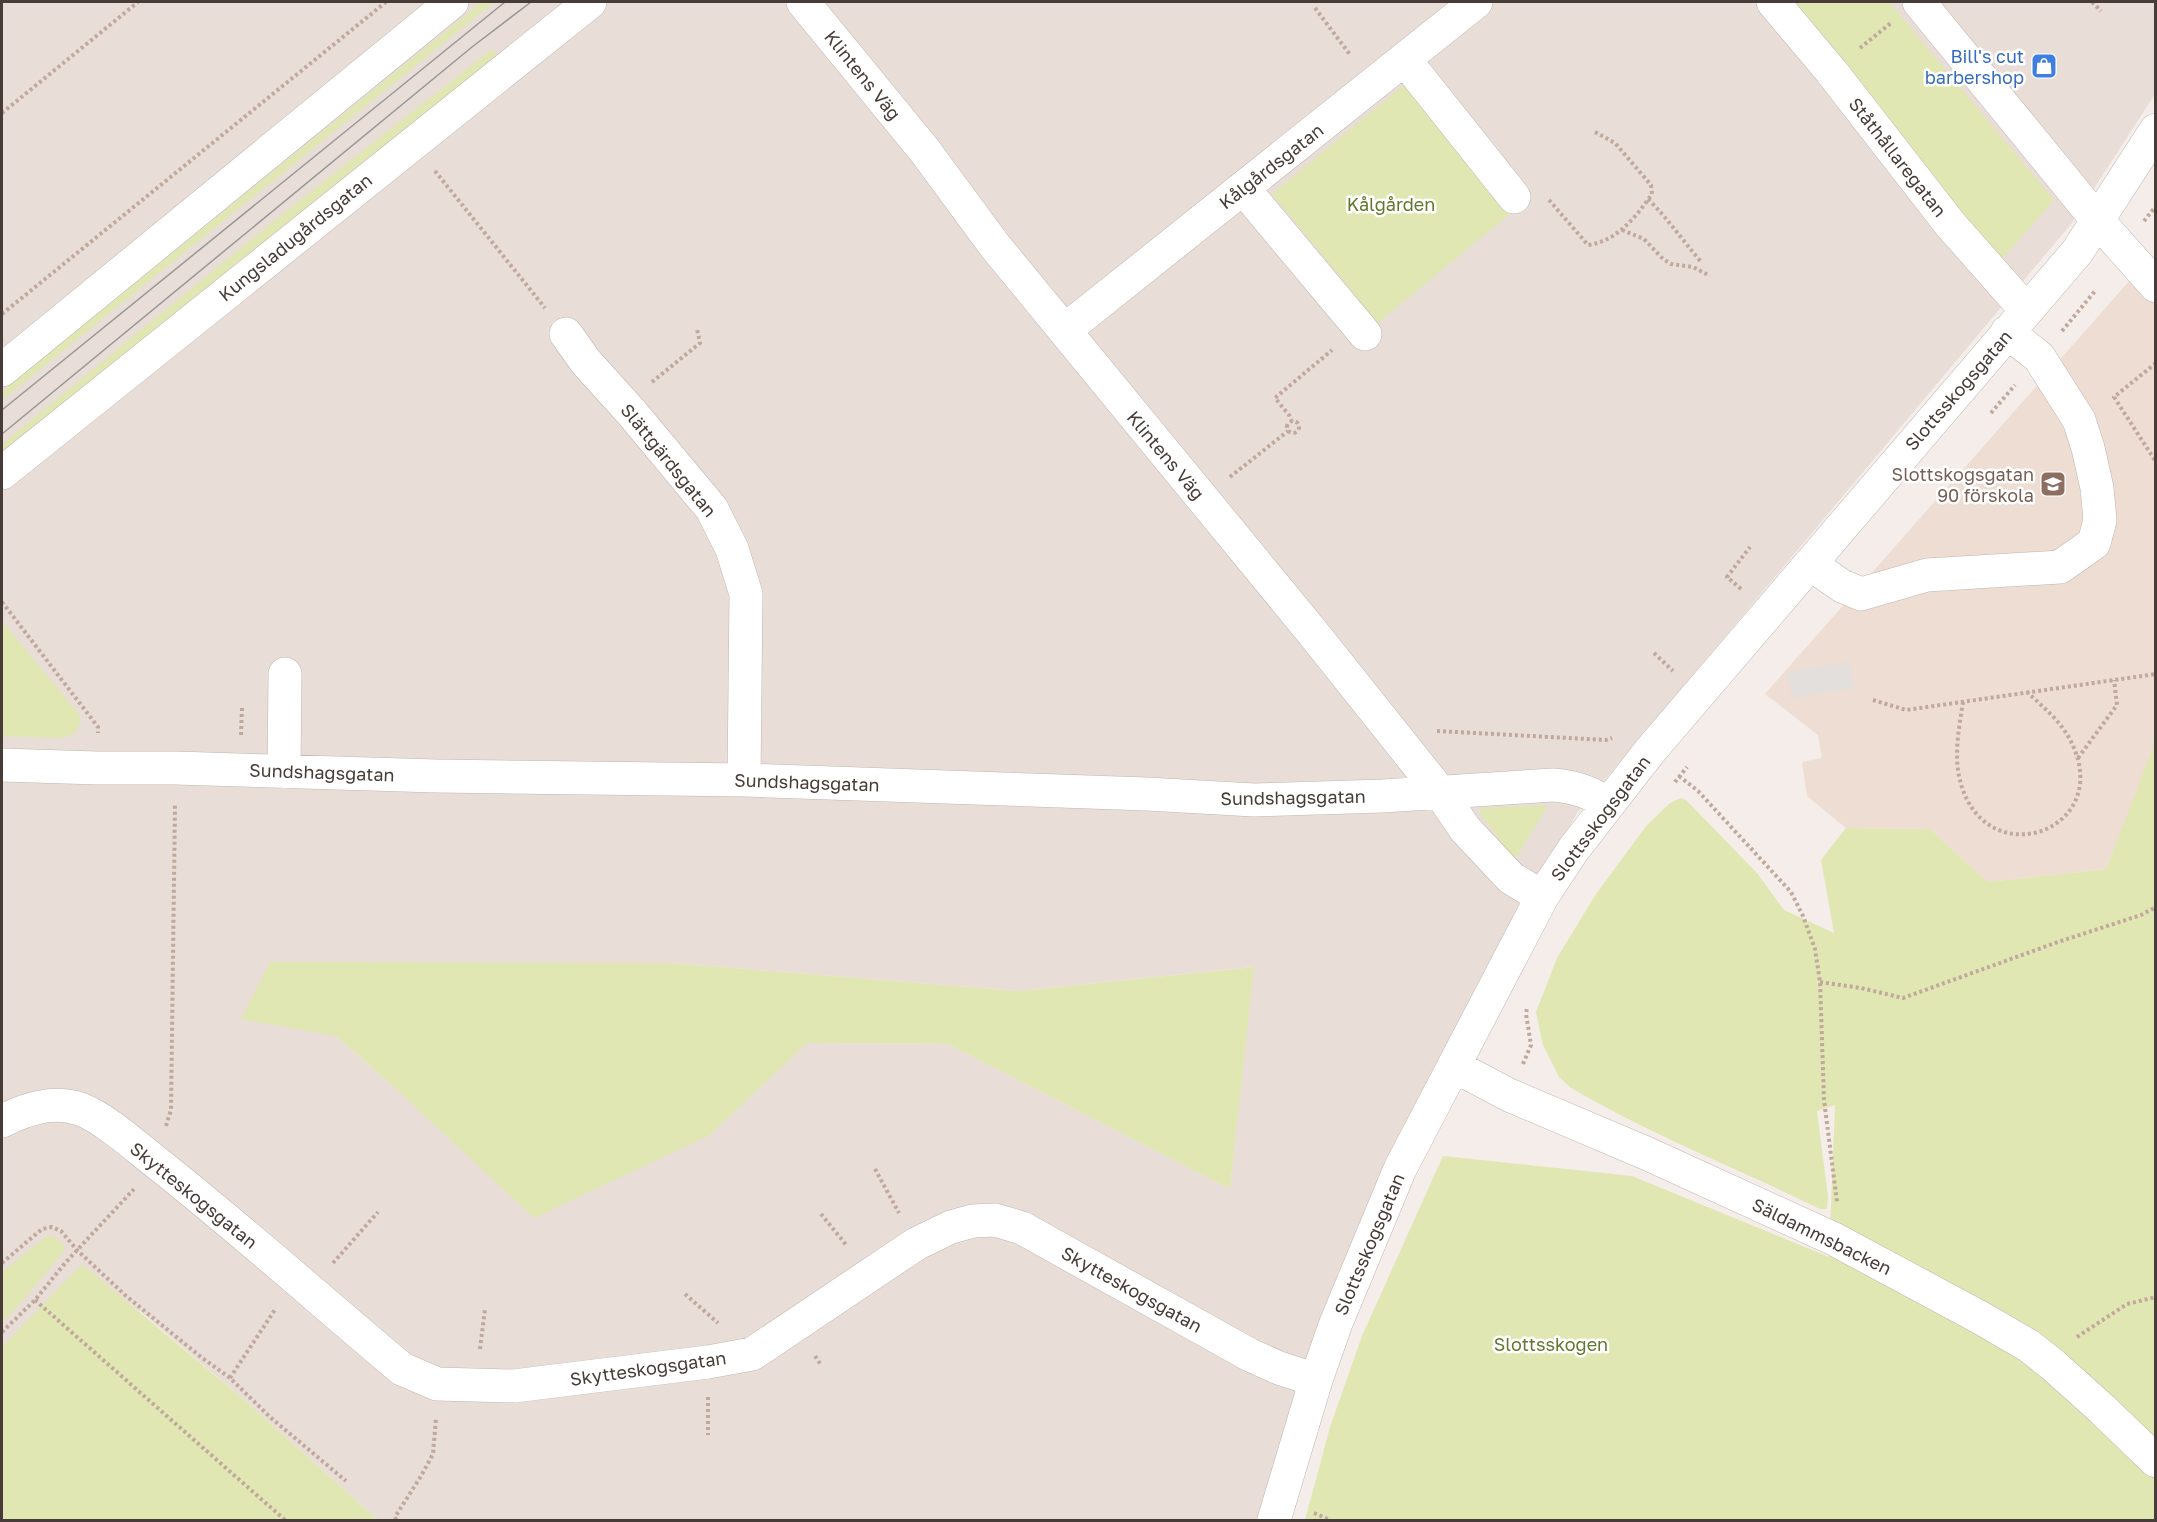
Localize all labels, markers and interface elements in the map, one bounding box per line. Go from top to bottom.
street label: Klintens Väg [820,26,906,124]
place label: Bill's cut barbershop [1925,45,2024,88]
shop icon: Bill's cut barbershop [2029,51,2059,81]
street label: Ståthållaregatan [1845,93,1951,221]
street label: Kålgårdsgatan [1215,118,1327,214]
street label: Kungsladugårdsgatan [214,168,376,306]
park label: Kålgården [1347,193,1435,215]
street label: Slottsskogsgatan [1900,325,2016,455]
street label: Slättgärdsgatan [616,399,722,521]
street label: Klintens Väg [1123,406,1209,504]
place label: Slottskogsgatan 90 förskola [1892,463,2034,506]
school or university icon: Slottskogsgatan 90 förskola [2038,469,2068,499]
street label: Slottsskogsgatan [1546,751,1654,885]
street label: Sundshagsgatan [249,758,395,786]
street label: Sundshagsgatan [734,768,880,796]
street label: Sundshagsgatan [1220,785,1366,809]
street label: Skytteskogsgatan [126,1137,262,1253]
street label: Slottsskogsgatan [1329,1170,1409,1318]
street label: Säldammsbacken [1749,1193,1895,1279]
street label: Skytteskogsgatan [1058,1241,1206,1337]
park label: Slottsskogen [1494,1333,1608,1355]
street label: Skytteskogsgatan [569,1346,727,1390]

